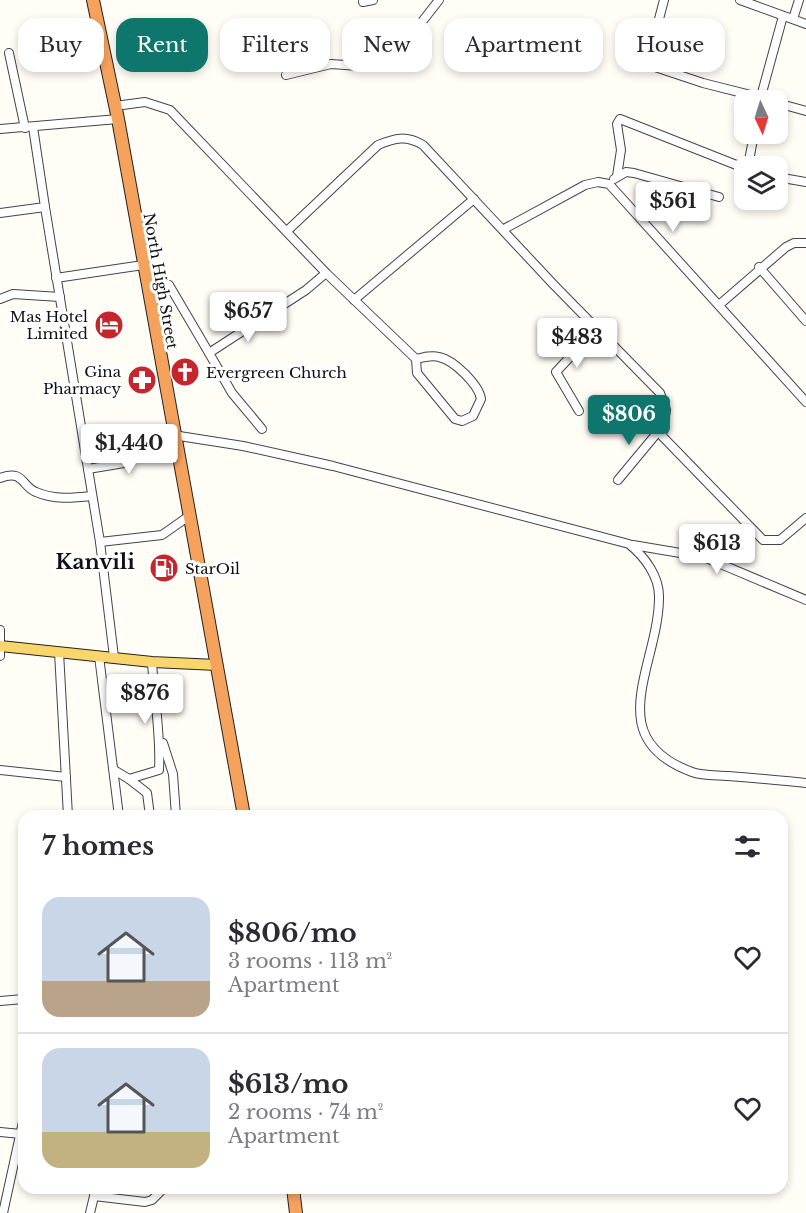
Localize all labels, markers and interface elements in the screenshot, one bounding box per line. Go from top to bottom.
chip: Buy [18,18,104,72]
chip: Rent [116,18,208,72]
chip: Filters [220,18,330,72]
chip: New [342,18,432,72]
chip: Apartment [444,18,603,72]
chip: House [615,18,725,72]
north arrow [734,90,788,144]
map controls [734,90,788,210]
button: layers [734,156,788,210]
pin: $561 [637,182,709,233]
text: $561 [650,189,696,213]
street label: North High Street [140,211,182,351]
pin: $657 [212,292,284,343]
text: $657 [224,299,272,323]
place label: Mas Hotel Limited [10,307,88,343]
hotel icon: Mas Hotel Limited [93,309,125,341]
pin: $483 [541,318,613,369]
text: $483 [551,325,603,349]
church icon: Evergreen Church [169,356,201,388]
place label: Gina Pharmacy [43,362,122,398]
place label: Evergreen Church [206,363,347,382]
pharmacy icon: Gina Pharmacy [126,364,158,396]
pin: $806 [593,395,665,446]
text: $806 [602,402,656,426]
pin: $1,440 [80,424,178,475]
text: $1,440 [95,431,163,455]
pin: $613 [681,524,753,575]
text: $613 [693,531,741,555]
district label: Kanvili [55,549,135,575]
fuel station icon: StarOil [148,552,180,584]
place label: StarOil [185,559,240,578]
pin: $876 [109,674,181,725]
text: $876 [120,681,170,705]
text: 7 homes [42,830,154,862]
icon: filters [731,830,764,863]
text: $806/mo [228,917,357,949]
icon: home [90,921,162,993]
icon: heart [731,941,764,974]
text: 3 rooms · 113 m² [228,949,392,973]
text: Apartment [228,973,339,997]
text: $613/mo [228,1068,348,1100]
icon: home [90,1072,162,1144]
icon: heart [731,1092,764,1125]
text: 2 rooms · 74 m² [228,1100,384,1124]
text: Apartment [228,1124,339,1148]

